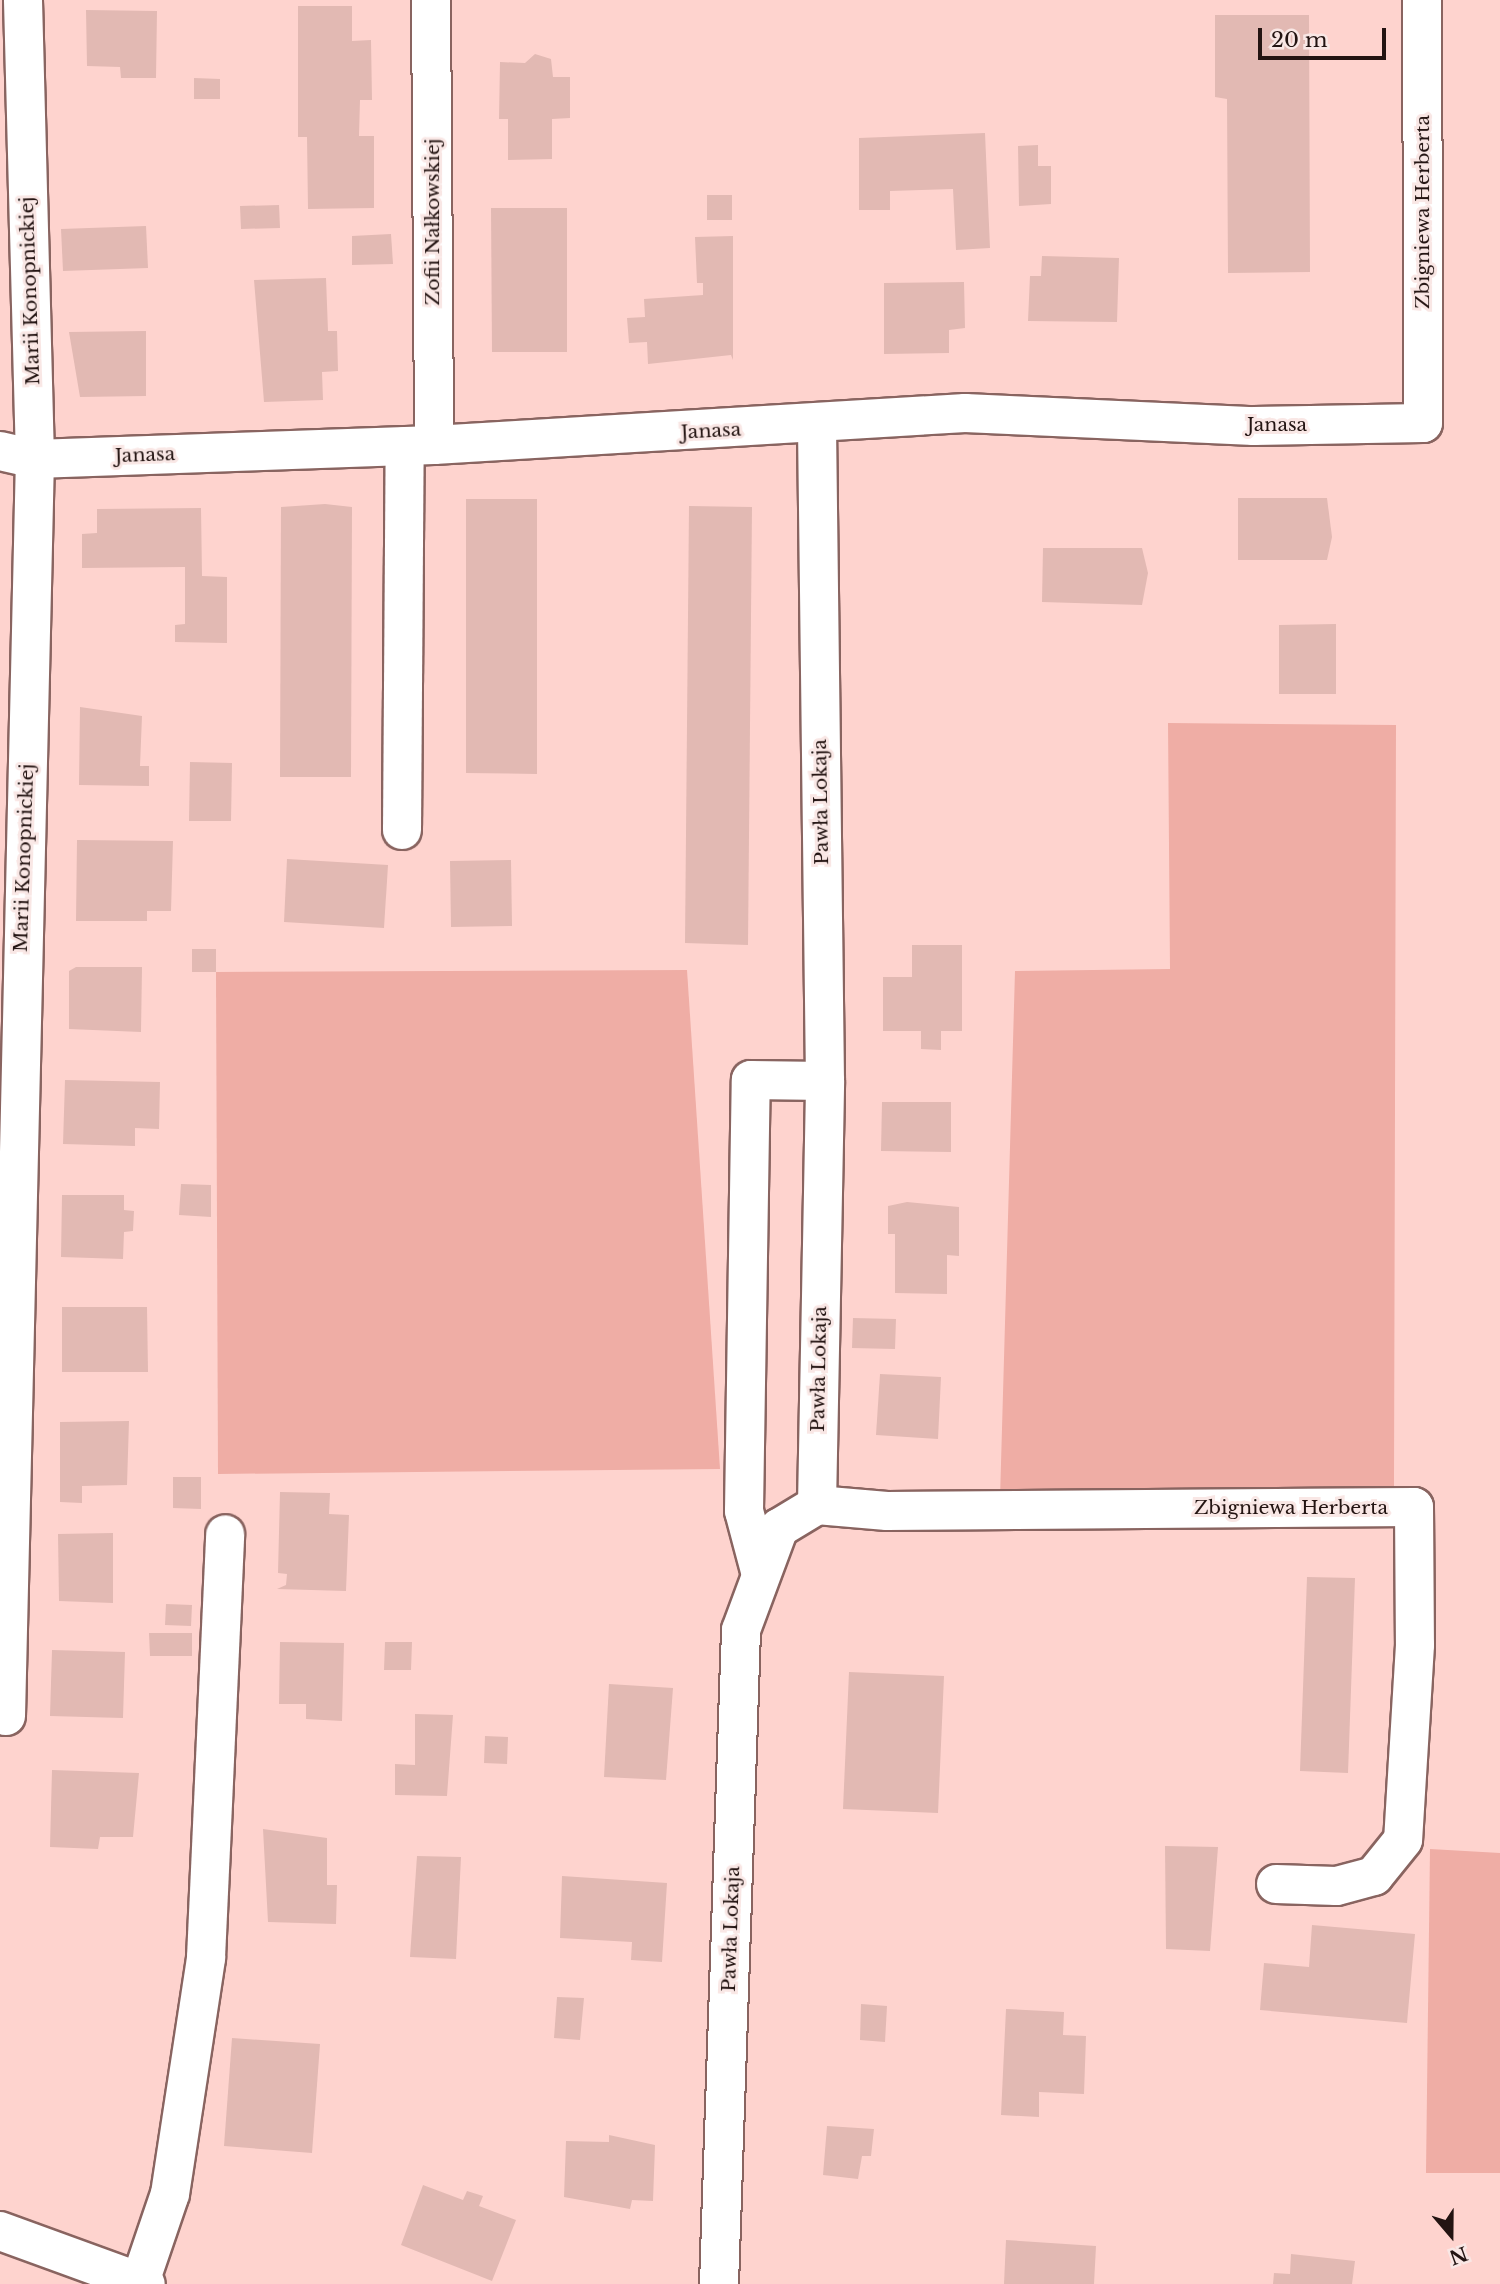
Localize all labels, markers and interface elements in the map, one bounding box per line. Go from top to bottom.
scale bar [1262,14,1390,58]
text: 20 m [1271,27,1328,53]
street label: Zbigniewa Herberta [1412,115,1434,309]
street label: Zofii Nałkowskiej [422,138,444,306]
street label: Marii Konopnickiej [15,196,45,386]
street label: Janasa [1247,414,1307,436]
street label: Janasa [680,418,742,444]
street label: Janasa [115,443,175,467]
street label: Pawła Lokaja [809,739,833,865]
street label: Marii Konopnickiej [9,763,39,953]
street label: Pawła Lokaja [807,1306,831,1432]
street label: Zbigniewa Herberta [1194,1497,1388,1519]
street label: Pawła Lokaja [717,1866,745,1992]
north arrow [1416,2200,1486,2270]
text: N [1446,2241,1471,2269]

